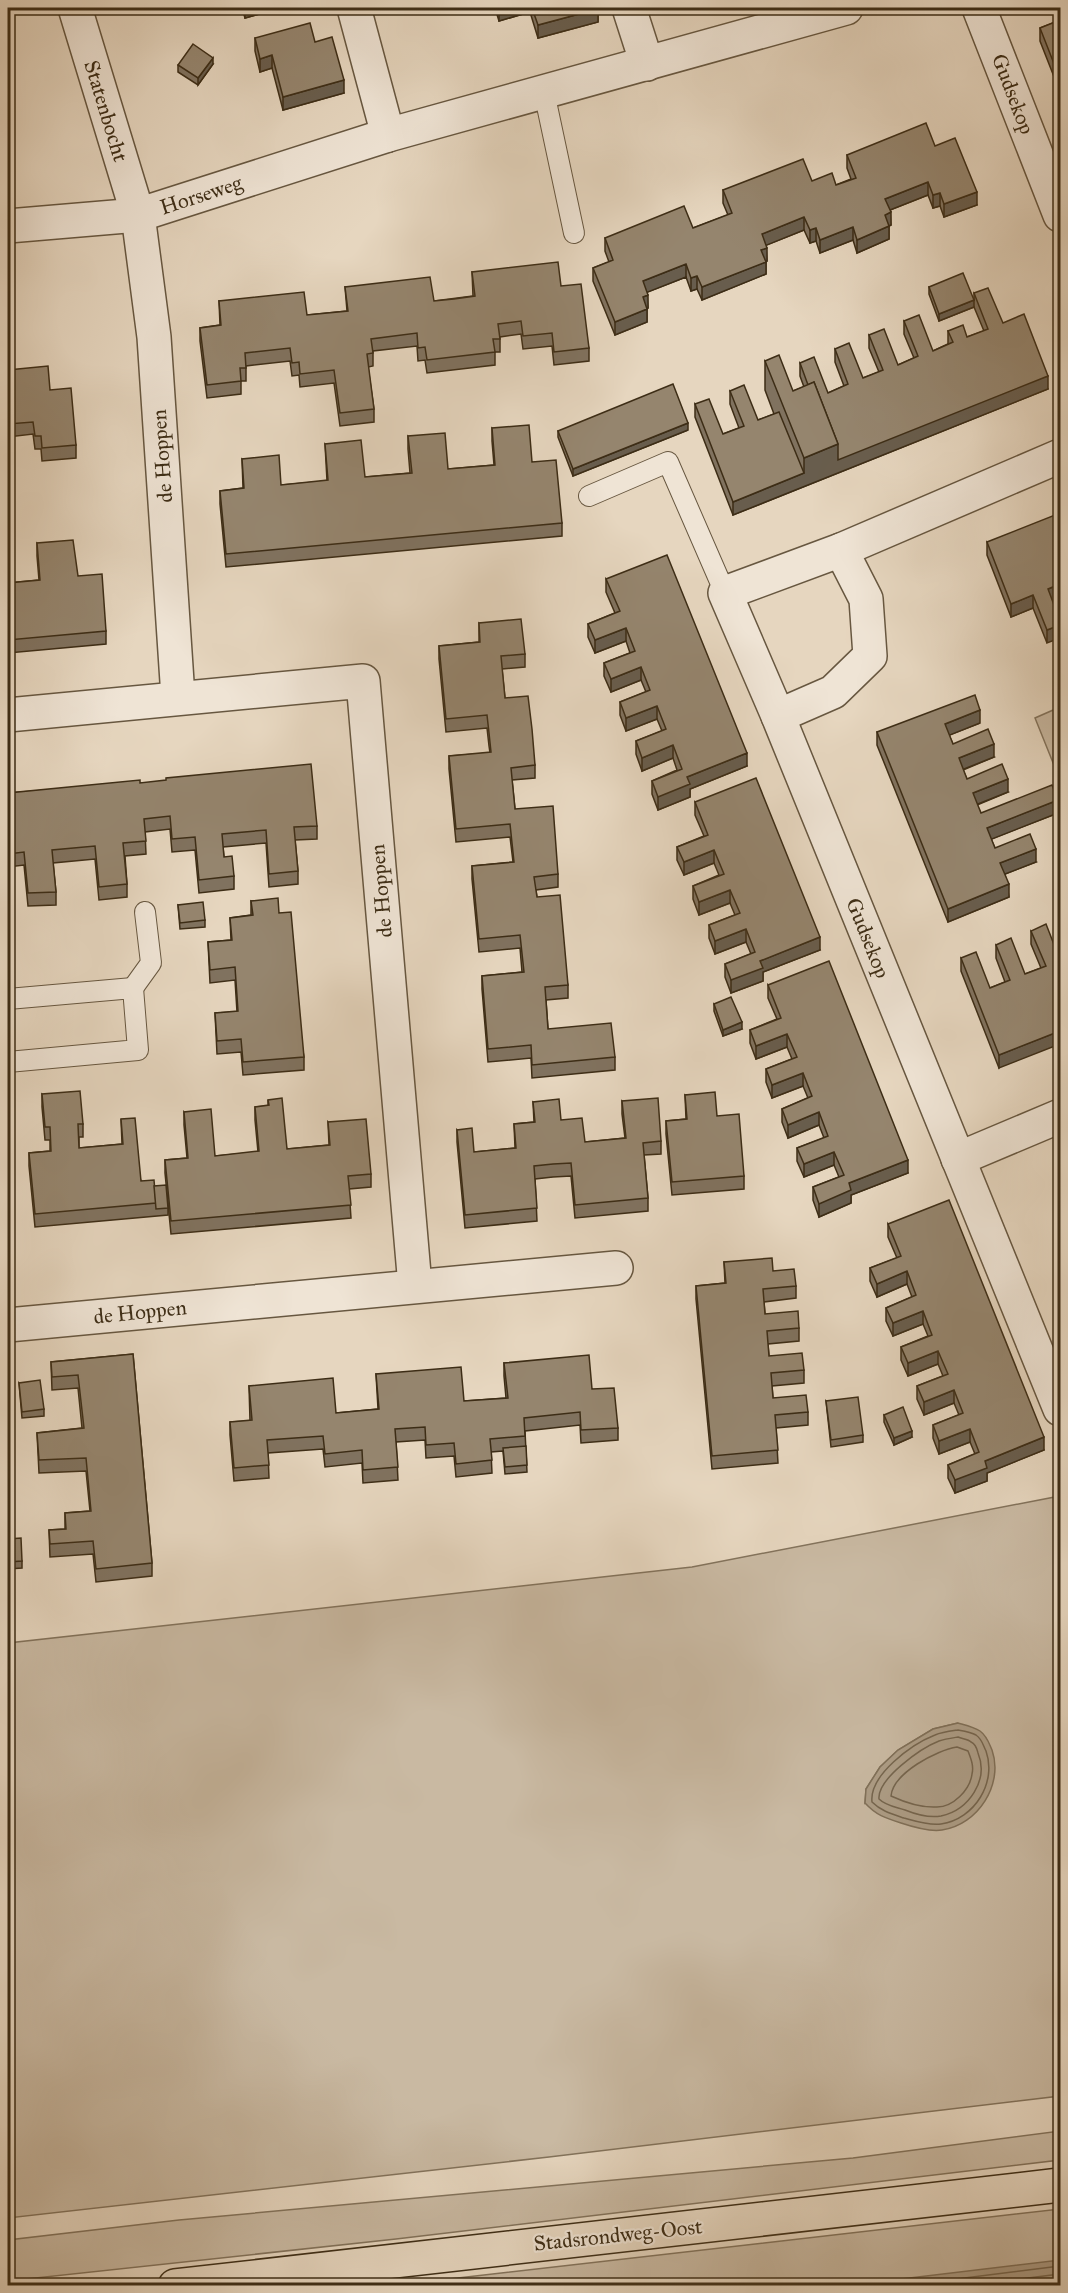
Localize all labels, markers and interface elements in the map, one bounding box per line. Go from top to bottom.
street label: Gudsekop [986,50,1040,138]
street label: Statenbocht [78,57,134,165]
street label: Horseweg [157,169,246,220]
street label: de Hoppen [146,408,178,504]
street label: de Hoppen [364,843,398,939]
street label: Gudsekop [840,894,896,982]
street label: de Hoppen [92,1294,188,1330]
street label: Stadsrondweg-Oost [532,2213,704,2257]

